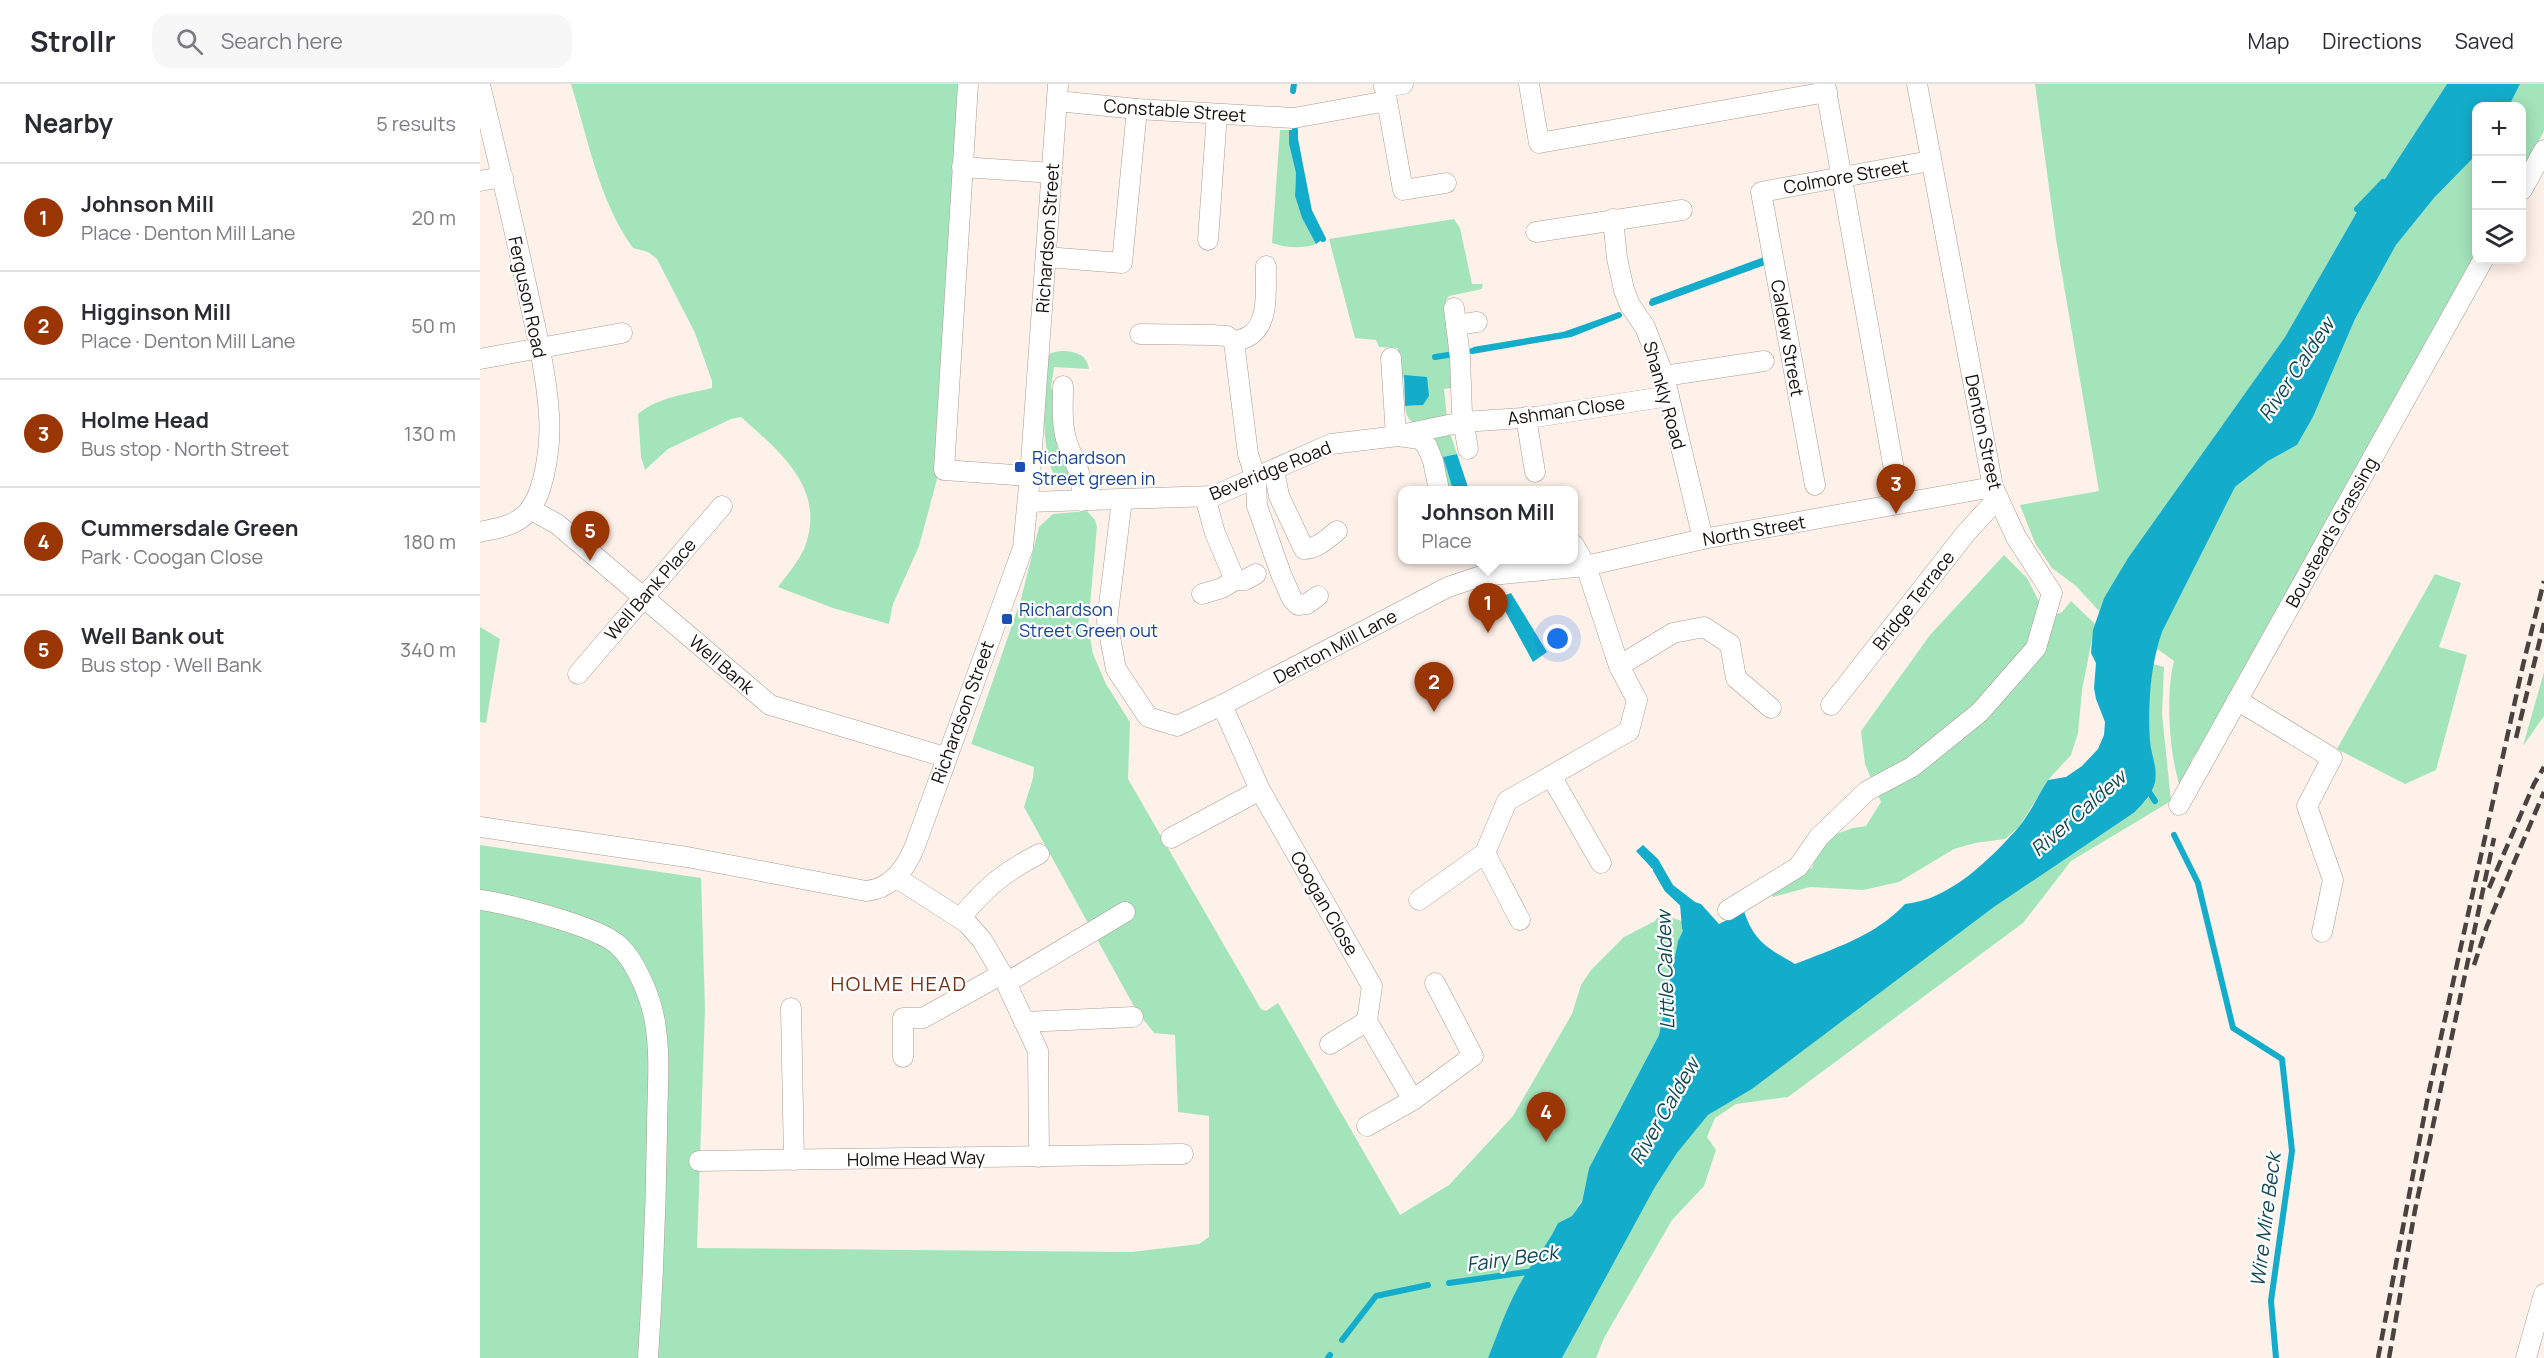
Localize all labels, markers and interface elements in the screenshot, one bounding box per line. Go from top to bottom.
search box [152,14,572,68]
text: Strollr [30,22,116,60]
icon: search [173,25,206,58]
text: Search here [221,26,343,56]
text: Map [2248,27,2289,55]
text: Directions [2322,27,2422,55]
text: Saved [2455,27,2514,55]
street label: Constable Street [1103,93,1247,127]
map controls [2472,102,2526,264]
button: + [2472,102,2526,156]
text: Nearby [24,105,113,141]
text: 5 results [376,110,456,137]
street label: Colmore Street [1781,153,1911,199]
button: − [2472,156,2526,210]
street label: Richardson Street [1030,162,1064,314]
text: Johnson Mill [81,189,214,219]
text: 1 [39,204,48,231]
text: 20 m [411,204,456,231]
button: layers [2472,210,2526,264]
text: Place · Denton Mill Lane [81,219,296,246]
street label: Ferguson Road [503,234,553,360]
street label: Caldew Street [1766,278,1810,398]
text: Higginson Mill [81,297,231,327]
water label: River Caldew [2252,310,2342,426]
text: 2 [38,312,49,339]
text: 50 m [411,312,456,339]
text: Place · Denton Mill Lane [81,327,296,354]
street label: Shankly Road [1638,338,1692,452]
street label: Denton Street [1960,372,2008,492]
street label: Ashman Close [1506,390,1626,430]
text: Holme Head [81,405,209,435]
text: 3 [38,420,49,447]
text: 130 m [404,420,456,447]
text: Bus stop · North Street [81,435,289,462]
street label: Beveridge Road [1206,435,1334,505]
place label: Richardson Street green in [1032,445,1155,490]
street label: Boustead's Grassing [2280,452,2382,612]
marker: Richardson Street green in [1013,460,1027,474]
pin: 3 [1876,464,1916,514]
popup [1398,486,1578,564]
text: Johnson Mill [1421,497,1555,527]
street label: North Street [1701,509,1807,551]
pin: 5 [570,512,610,561]
text: Cummersdale Green [81,513,299,543]
text: Place [1421,527,1472,554]
text: 4 [37,528,50,555]
text: 180 m [403,528,456,555]
street label: Well Bank Place [599,533,701,645]
text: Park · Coogan Close [81,543,263,570]
street label: Bridge Terrace [1867,545,1959,655]
pin: 1 [1468,584,1508,633]
place label: Richardson Street Green out [1019,597,1158,642]
street label: Denton Mill Lane [1269,603,1401,689]
marker: Richardson Street Green out [1000,612,1014,626]
text: Well Bank out [81,621,225,651]
your location [1543,624,1572,653]
street label: Well Bank [684,629,760,700]
text: 5 [38,636,49,663]
text: 340 m [400,636,456,663]
street label: Richardson Street [925,637,999,787]
text: Bus stop · Well Bank [81,651,262,678]
pin: 2 [1414,662,1454,712]
water label: River Caldew [2024,762,2134,862]
street label: Coogan Close [1285,846,1365,960]
water label: Little Caldew [1649,908,1681,1030]
district label: HOLME HEAD [831,970,967,997]
water label: River Caldew [1623,1051,1707,1169]
pin: 4 [1526,1092,1566,1142]
street label: Holme Head Way [847,1145,986,1171]
water label: Wire Mire Beck [2243,1148,2287,1289]
water label: Fairy Beck [1465,1238,1562,1278]

